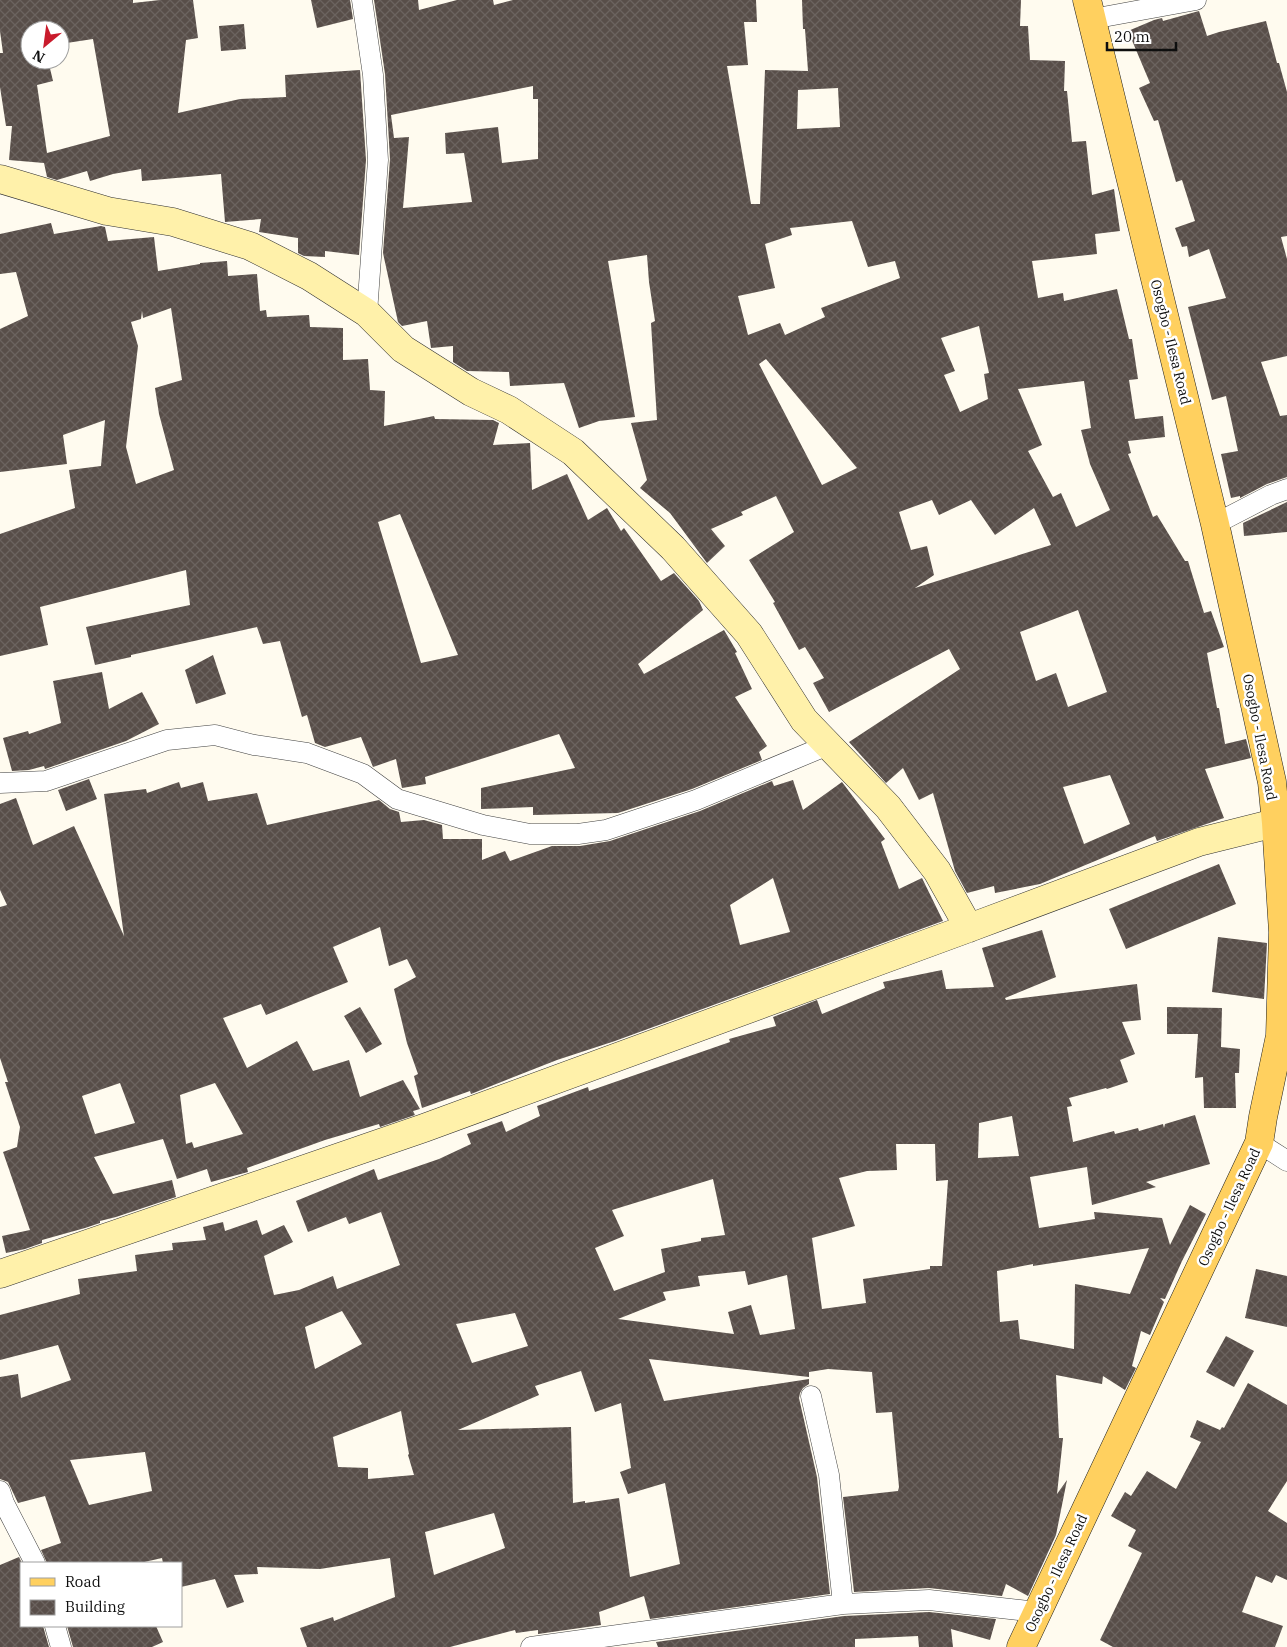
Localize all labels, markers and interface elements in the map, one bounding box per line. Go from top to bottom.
north arrow [20,20,70,70]
scale bar [1107,20,1176,52]
text: 20 m [1114,27,1150,46]
text: N [29,46,48,67]
street label: Osogbo - Ilesa Road [1147,278,1195,407]
street label: Osogbo - Ilesa Road [1239,672,1281,802]
street label: Osogbo - Ilesa Road [1194,1145,1265,1269]
street label: Osogbo - Ilesa Road [1021,1511,1092,1635]
legend [20,1562,182,1627]
text: Road [65,1572,101,1591]
text: Building [65,1597,125,1616]

